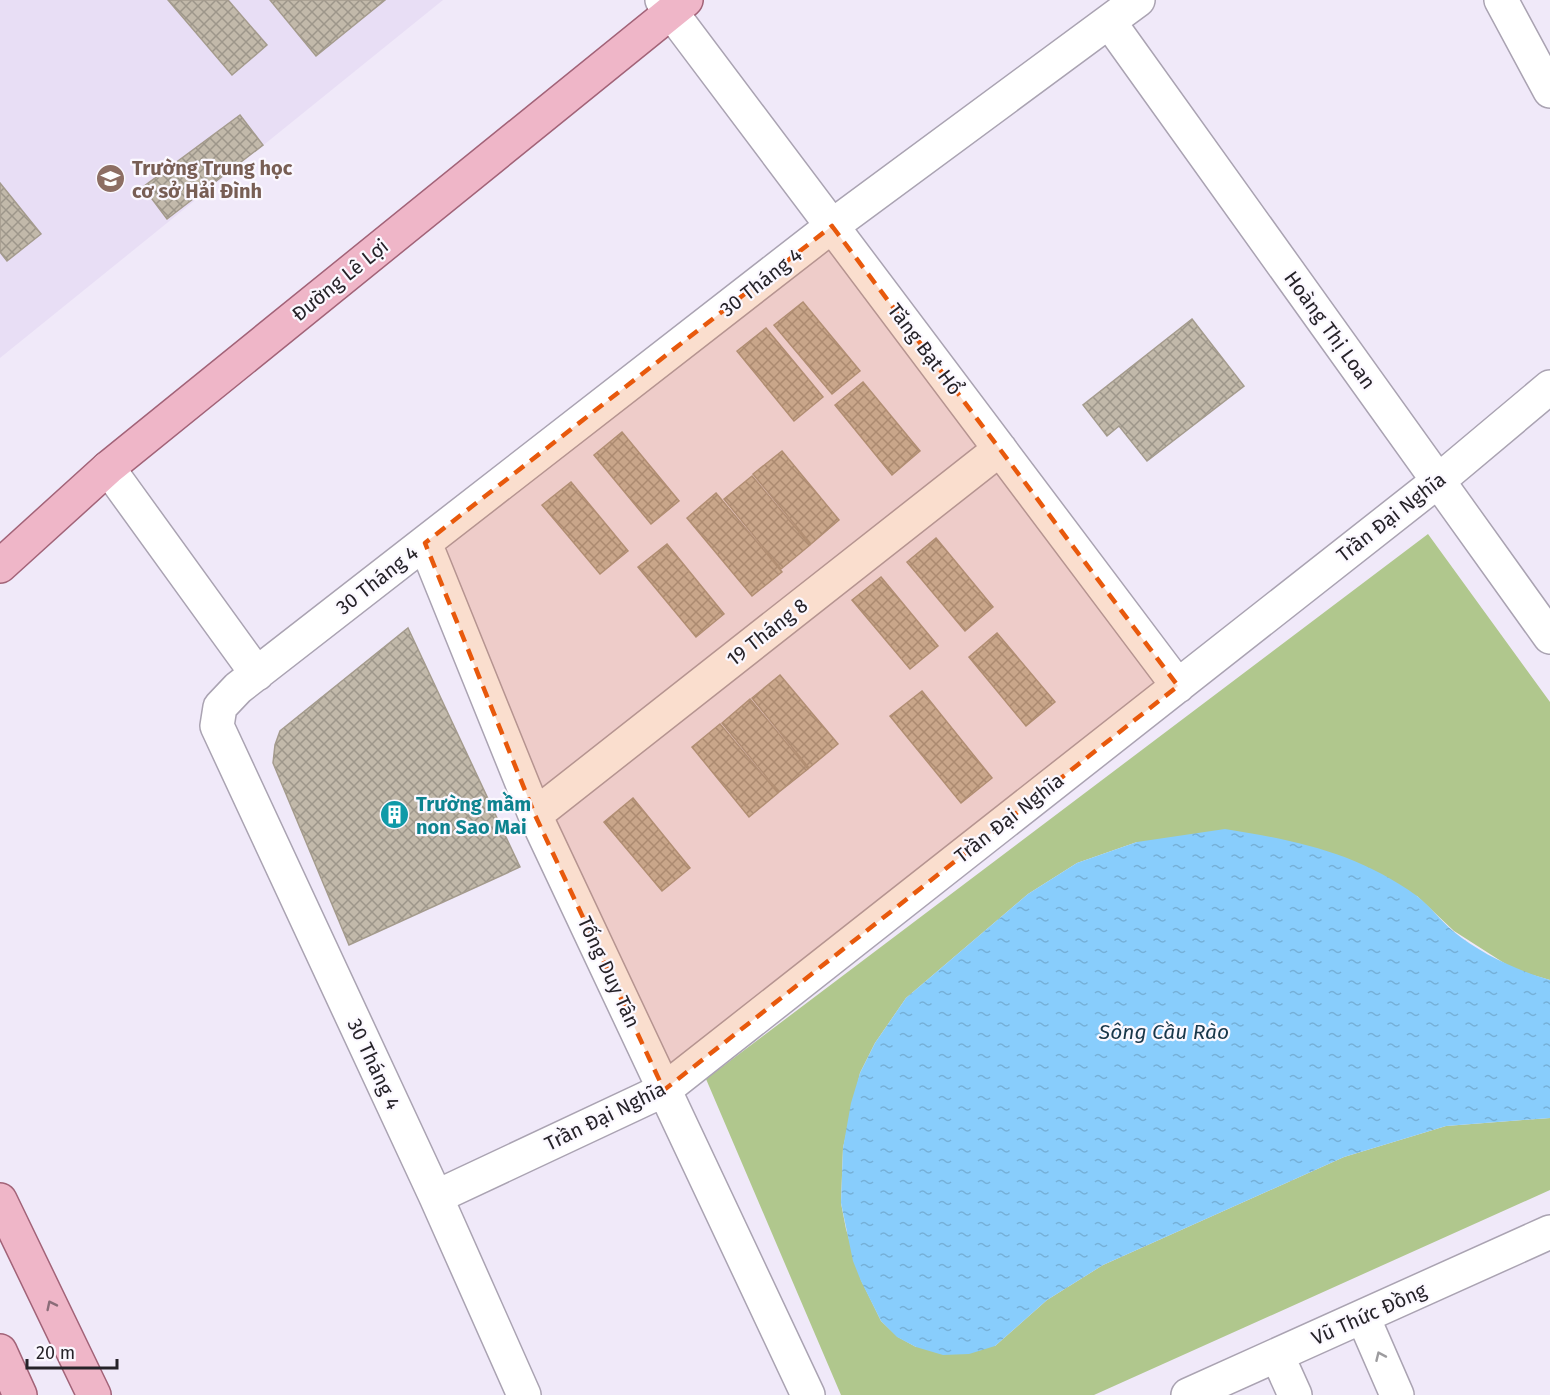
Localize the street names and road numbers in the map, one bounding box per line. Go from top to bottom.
street label: Đường Lê Lợi [287,234,393,326]
street label: 30 Tháng 4 [715,242,807,321]
street label: Hoàng Thị Loan [1279,266,1381,394]
street label: Tăng Bạt Hổ [883,297,969,400]
street label: Trần Đại Nghĩa [1332,467,1450,567]
street label: 30 Tháng 4 [331,540,423,619]
street label: 19 Tháng 8 [722,593,812,671]
street label: Trần Đại Nghĩa [950,768,1068,868]
street label: Tống Duy Tân [573,913,645,1031]
street label: 30 Tháng 4 [343,1015,406,1114]
street label: Trần Đại Nghĩa [541,1076,669,1156]
street label: Vũ Thức Đồng [1308,1278,1431,1350]

